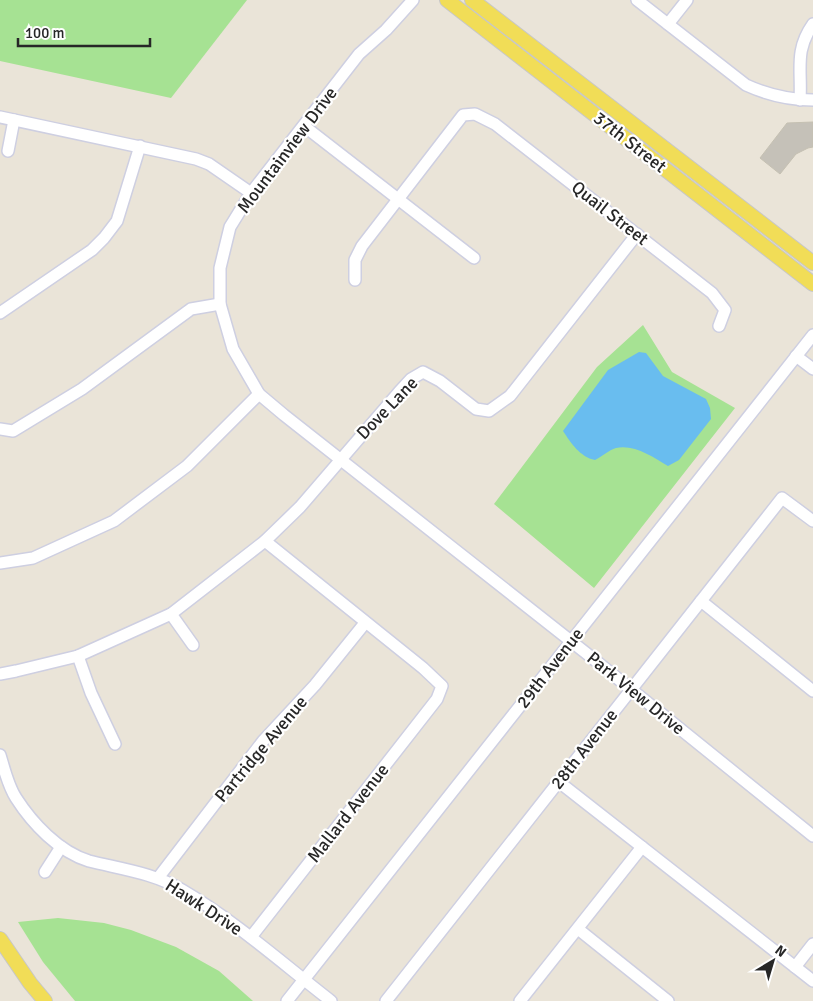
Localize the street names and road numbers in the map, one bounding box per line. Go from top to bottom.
street label: Mountainview Drive [232,83,342,217]
street label: 37th Street [589,107,671,177]
street label: Quail Street [567,176,653,250]
street label: Dove Lane [352,372,422,444]
street label: 29th Avenue [512,623,588,713]
street label: Park View Drive [583,647,689,739]
street label: Partridge Avenue [210,691,312,807]
street label: 28th Avenue [546,704,622,794]
street label: Mallard Avenue [303,759,393,867]
street label: Hawk Drive [161,874,247,940]

